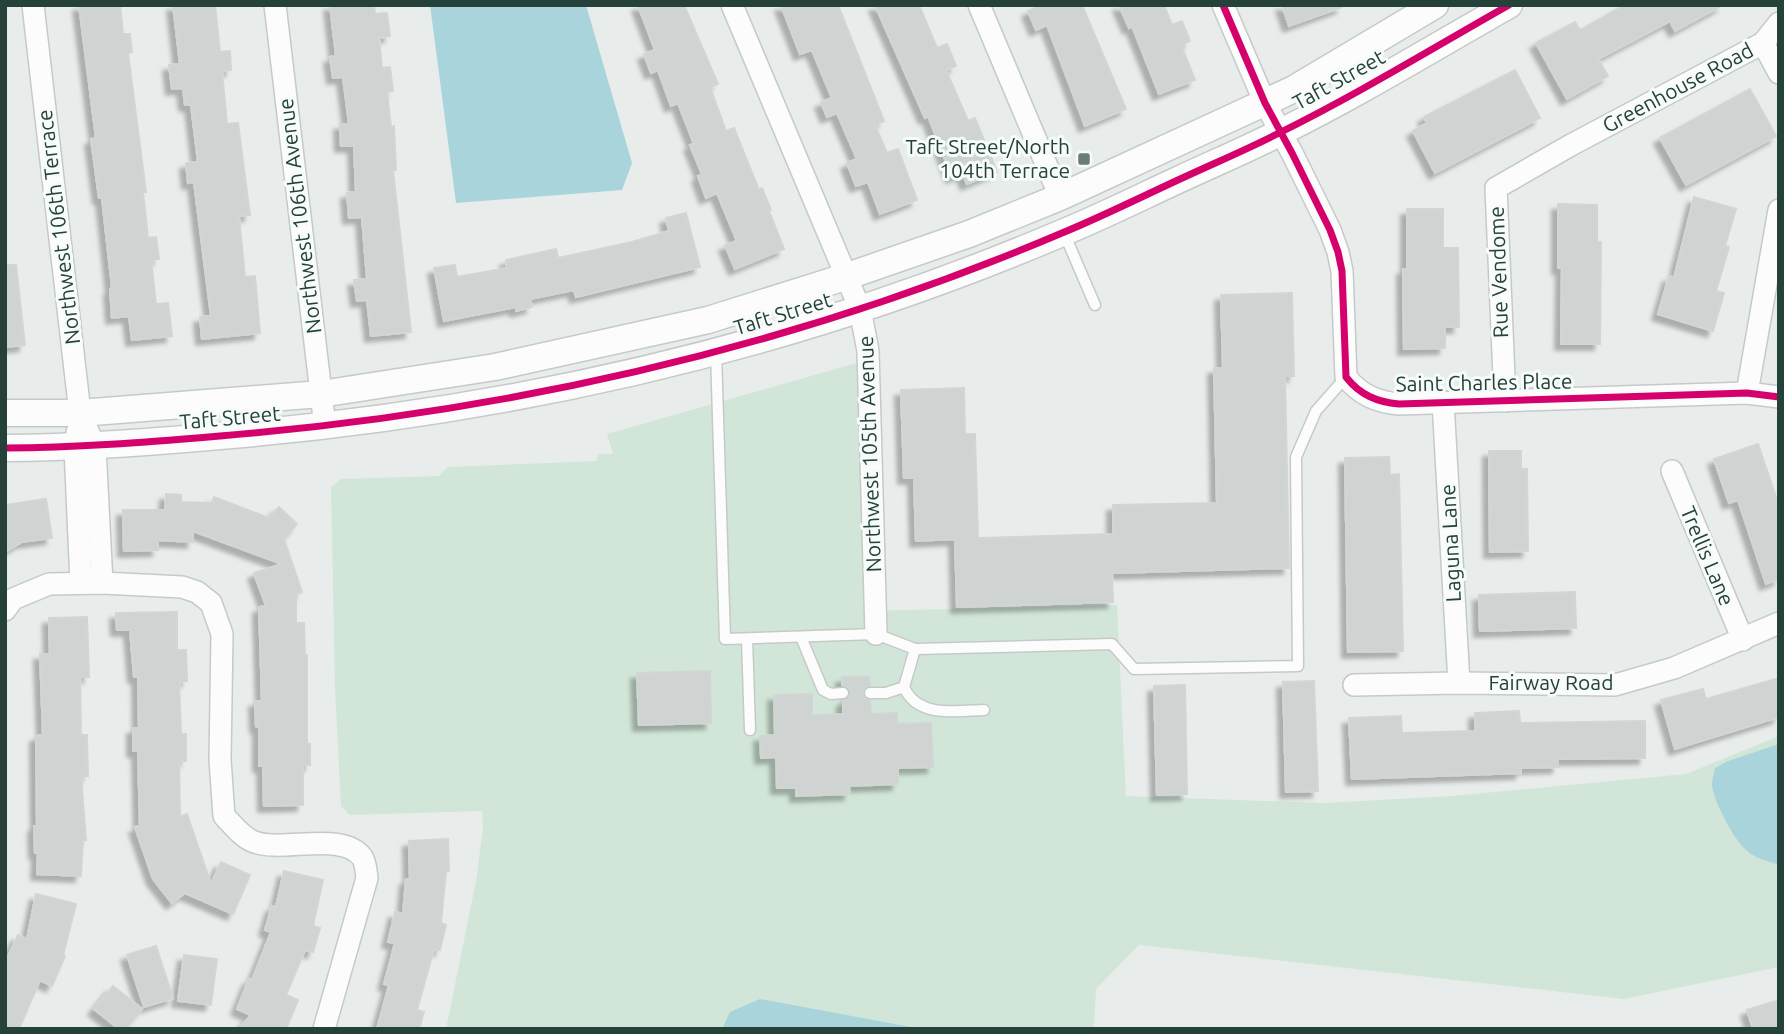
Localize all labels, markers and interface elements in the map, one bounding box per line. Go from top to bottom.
street label: Greenhouse Road [1598,37,1757,137]
street label: Taft Street [1288,44,1389,114]
street label: Northwest 106th Avenue [273,97,325,335]
street label: Northwest 106th Terrace [32,108,84,346]
place label: Taft Street/North 104th Terrace [905,134,1070,182]
marker: Taft Street/North 104th Terrace [1076,151,1092,167]
street label: Rue Vendome [1484,206,1512,338]
street label: Taft Street [731,287,835,339]
street label: Northwest 105th Avenue [853,335,885,573]
street label: Saint Charles Place [1395,368,1573,396]
street label: Taft Street [178,401,281,433]
street label: Laguna Lane [1435,483,1465,603]
street label: Trellis Lane [1676,502,1740,609]
street label: Fairway Road [1489,670,1613,694]

